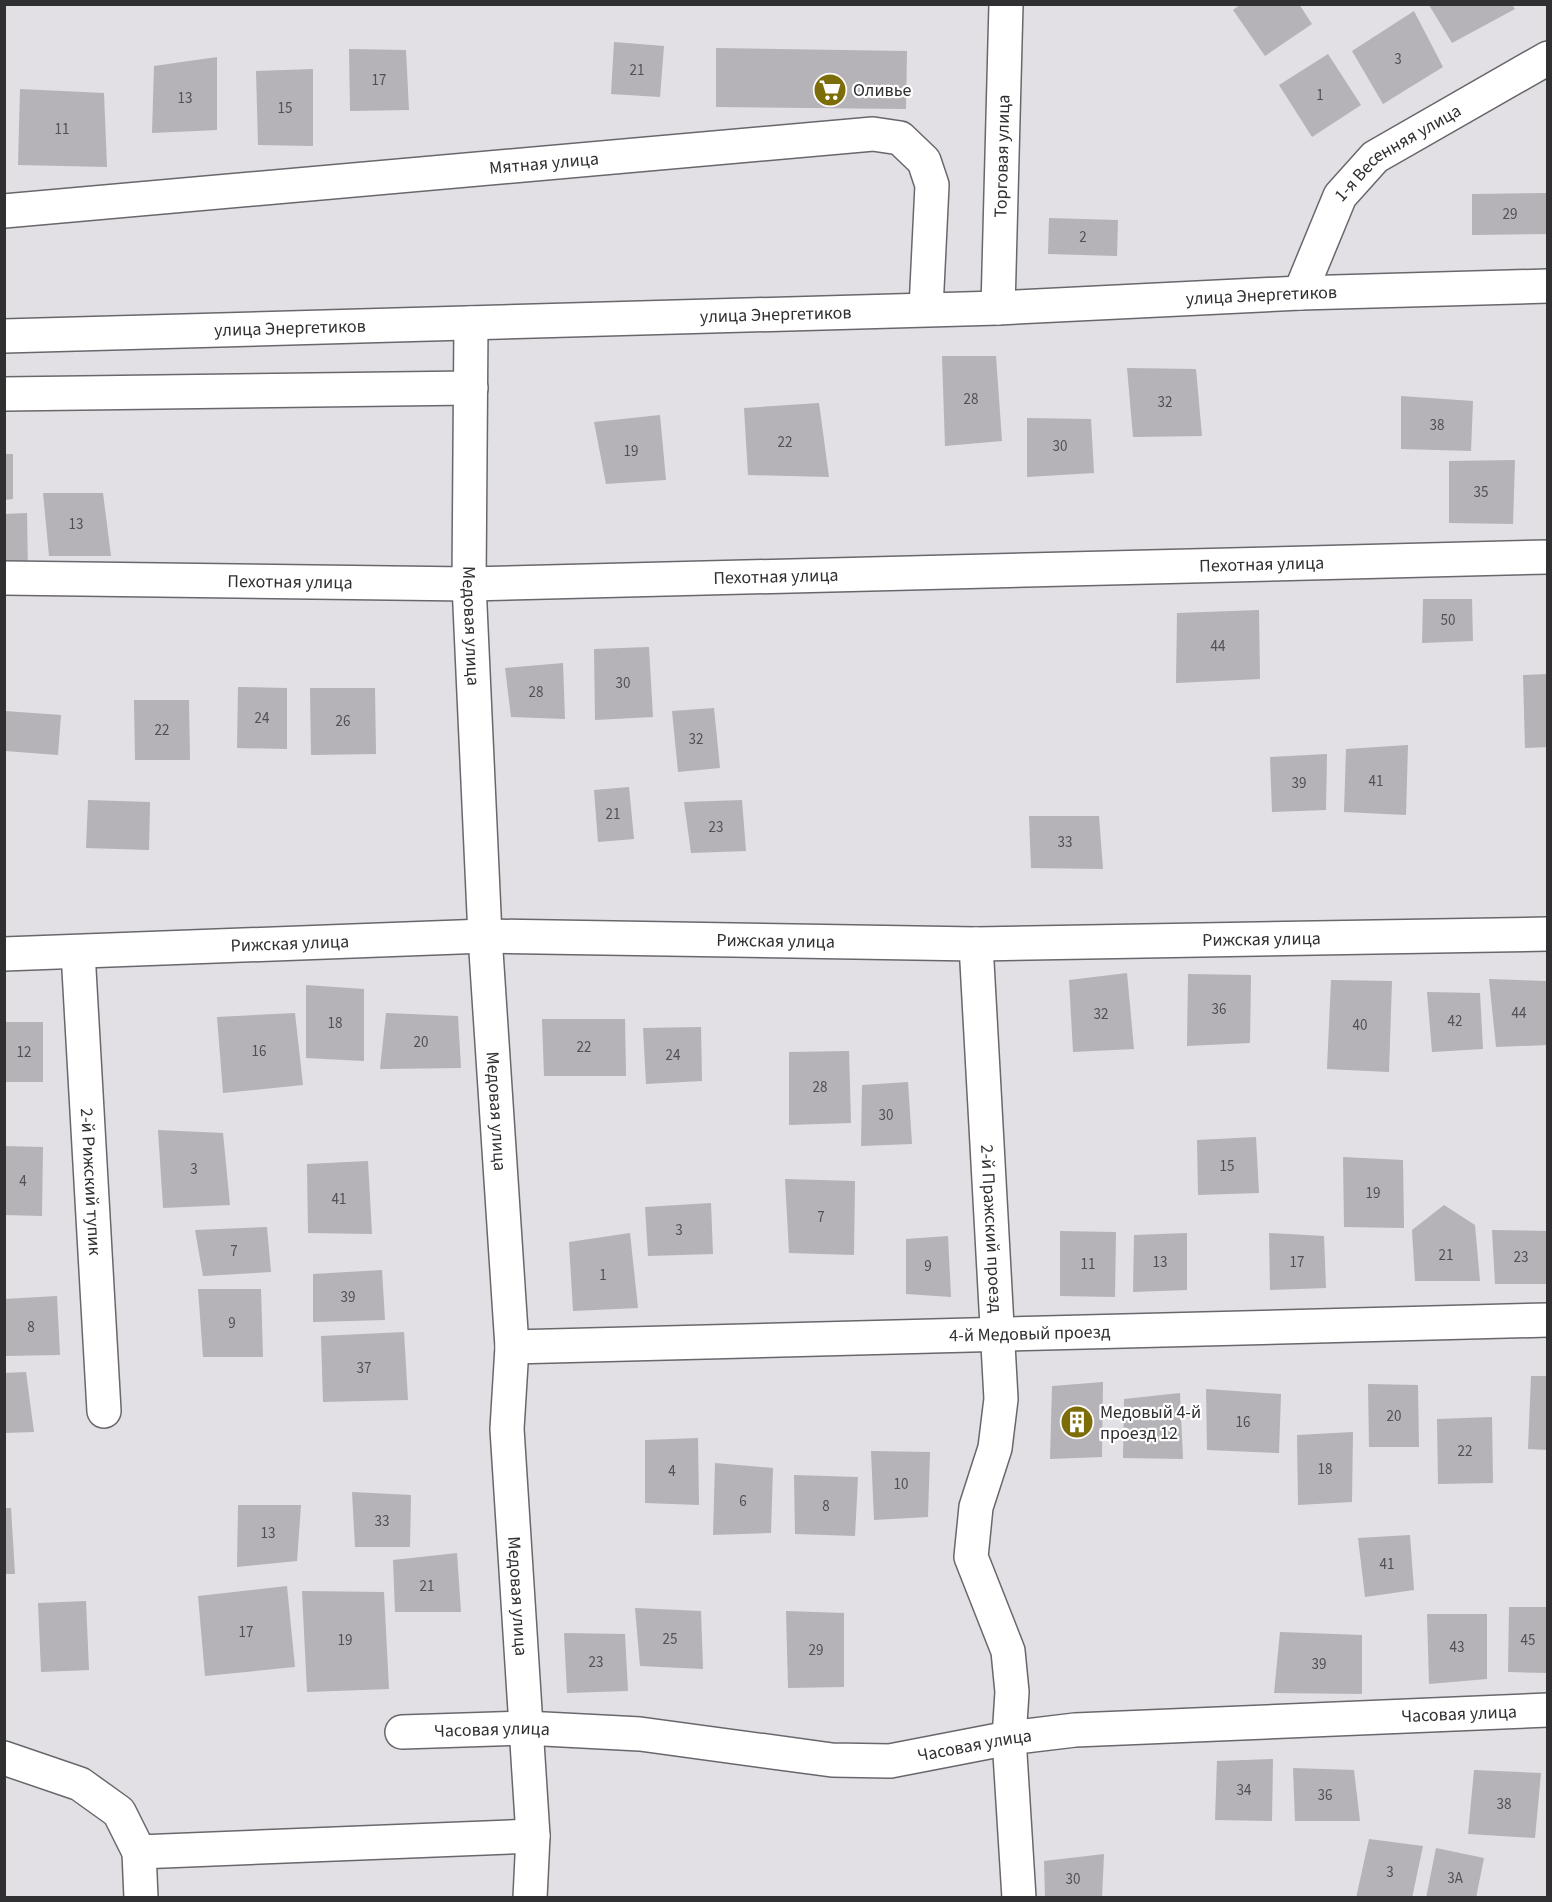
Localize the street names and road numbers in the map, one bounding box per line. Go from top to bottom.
street label: Торговая улица [988,94,1017,218]
street label: 1-я Весенняя улица [1329,98,1466,207]
street label: Мятная улица [488,146,600,181]
street label: улица Энергетиков [1185,280,1337,312]
street label: улица Энергетиков [700,300,852,329]
street label: улица Энергетиков [214,314,366,343]
street label: Пехотная улица [1199,551,1325,579]
street label: Пехотная улица [713,563,839,591]
street label: Медовая улица [456,566,486,686]
street label: Пехотная улица [227,569,353,595]
street label: Рижская улица [1202,926,1321,953]
street label: Рижская улица [716,928,835,955]
street label: Рижская улица [230,929,350,959]
street label: Медовая улица [480,1051,512,1172]
street label: 2-й Рижский тупик [74,1107,107,1256]
street label: 2-й Пражский проезд [974,1144,1008,1314]
street label: 4-й Медовый проезд [949,1319,1111,1349]
street label: Медовая улица [501,1536,533,1657]
street label: Часовая улица [1401,1699,1517,1729]
street label: Часовая улица [434,1716,550,1744]
street label: Часовая улица [915,1723,1033,1768]

